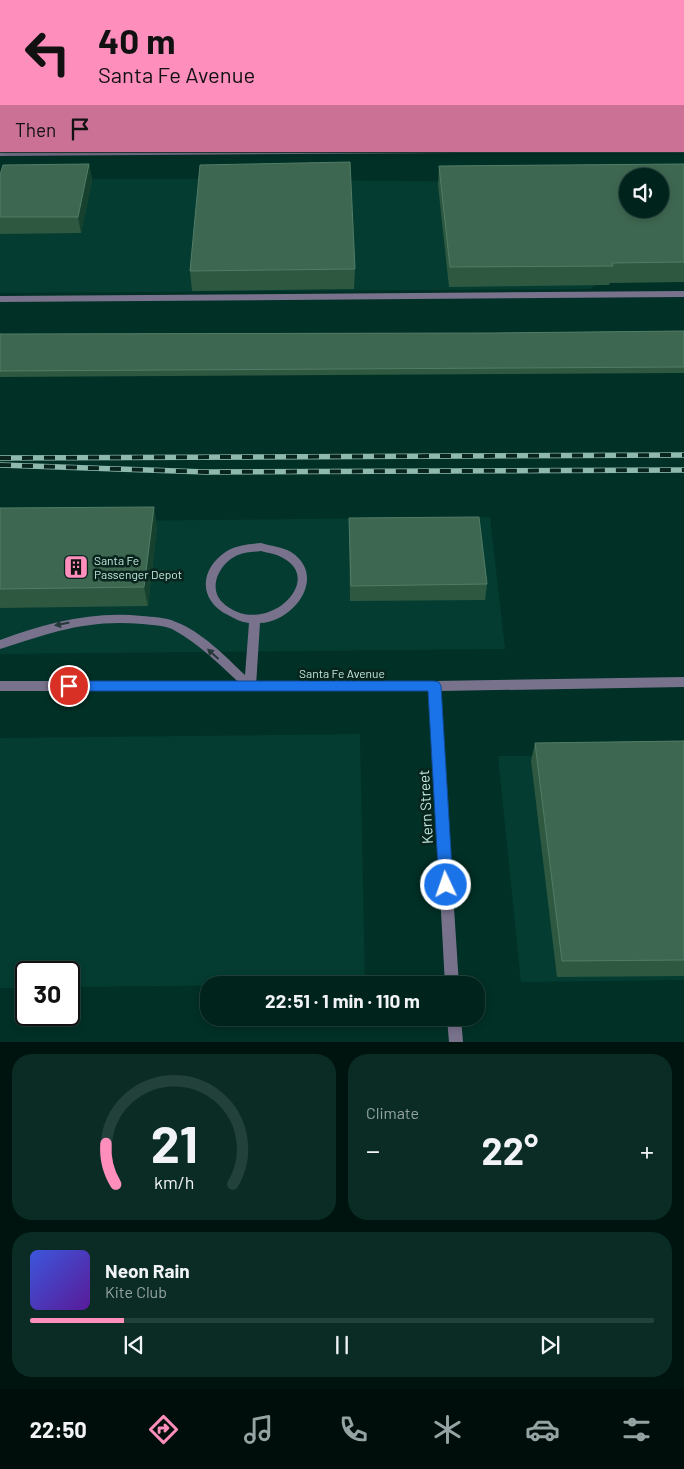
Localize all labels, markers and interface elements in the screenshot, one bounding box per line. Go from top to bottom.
text: 40 m [98,19,175,61]
icon: left [15,20,80,85]
text: Santa Fe Avenue [98,61,255,87]
icon: arrive [66,115,94,143]
text: Then [15,118,56,141]
map controls [619,168,669,218]
button: sound [619,168,669,218]
place label: Santa Fe Passenger Depot [94,553,182,581]
building icon: Santa Fe Passenger Depot [63,554,89,580]
one-way arrow [53,621,69,629]
one-way arrow [208,648,220,660]
pin [48,665,90,707]
street label: Santa Fe Avenue [299,666,385,680]
icon: arrive [55,672,83,700]
street label: Kern Street [414,769,436,845]
position arrow [419,858,471,910]
speed limit sign: 30 [15,961,80,1026]
text: 22:51 · 1 min · 110 m [265,989,420,1012]
text: Climate [366,1103,419,1122]
text: 21 [150,1111,198,1173]
text: 22° [482,1127,538,1173]
text: − [366,1133,380,1167]
text: + [640,1133,654,1167]
text: km/h [154,1171,194,1193]
text: Neon Rain [105,1259,190,1282]
text: Kite Club [105,1282,167,1301]
icon: previous [120,1331,148,1359]
icon: pause [328,1331,356,1359]
icon: next [536,1331,564,1359]
icon: directions [146,1412,181,1447]
icon: music [241,1412,276,1447]
icon: phone [336,1412,371,1447]
icon: climate [430,1412,465,1447]
icon: car [525,1412,560,1447]
icon: filters [619,1412,654,1447]
text: 22:50 [30,1416,87,1442]

